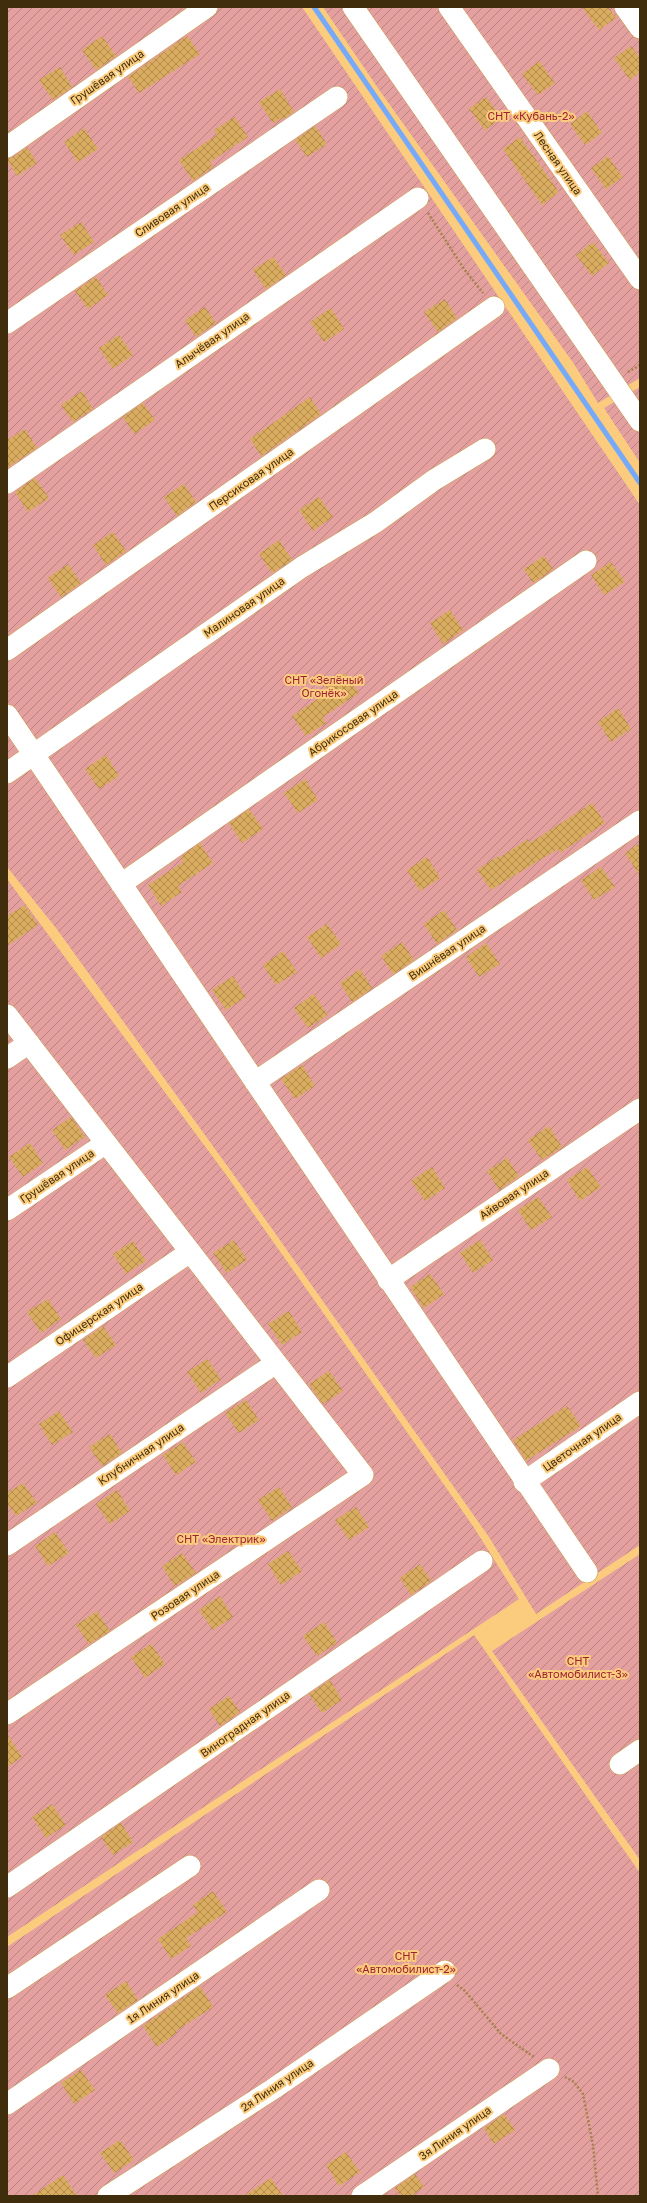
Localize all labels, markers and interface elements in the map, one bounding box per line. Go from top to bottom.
street label: Грушёвая улица [68,46,146,107]
park label: СНТ «Кубань-2» [488,109,574,122]
street label: Лесная улица [532,129,585,197]
street label: Сливовая улица [132,180,211,239]
street label: Алычёвая улица [172,309,252,370]
street label: Персиковая улица [206,444,296,513]
street label: Малиновая улица [201,574,287,639]
park label: СНТ «Зелёный Огонёк» [284,673,364,699]
street label: Абрикосовая улица [305,687,400,758]
street label: Вишнёвая улица [406,921,488,982]
street label: Грушёвая улица [17,1146,96,1205]
street label: Айвовая улица [477,1166,551,1222]
street label: Офицерская улица [53,1279,145,1348]
street label: Цветочная улица [540,1410,624,1474]
street label: Клубничная улица [95,1420,186,1487]
park label: СНТ «Электрик» [177,1532,266,1545]
street label: Розовая улица [148,1567,221,1622]
park label: СНТ «Автомобилист-3» [528,1654,628,1680]
street label: Виноградная улица [197,1688,292,1759]
park label: СНТ «Автомобилист-2» [356,1949,456,1975]
street label: 1я Линия улица [124,1968,201,2025]
street label: 2я Линия улица [238,2056,315,2114]
street label: 3я Линия улица [416,2103,493,2162]

